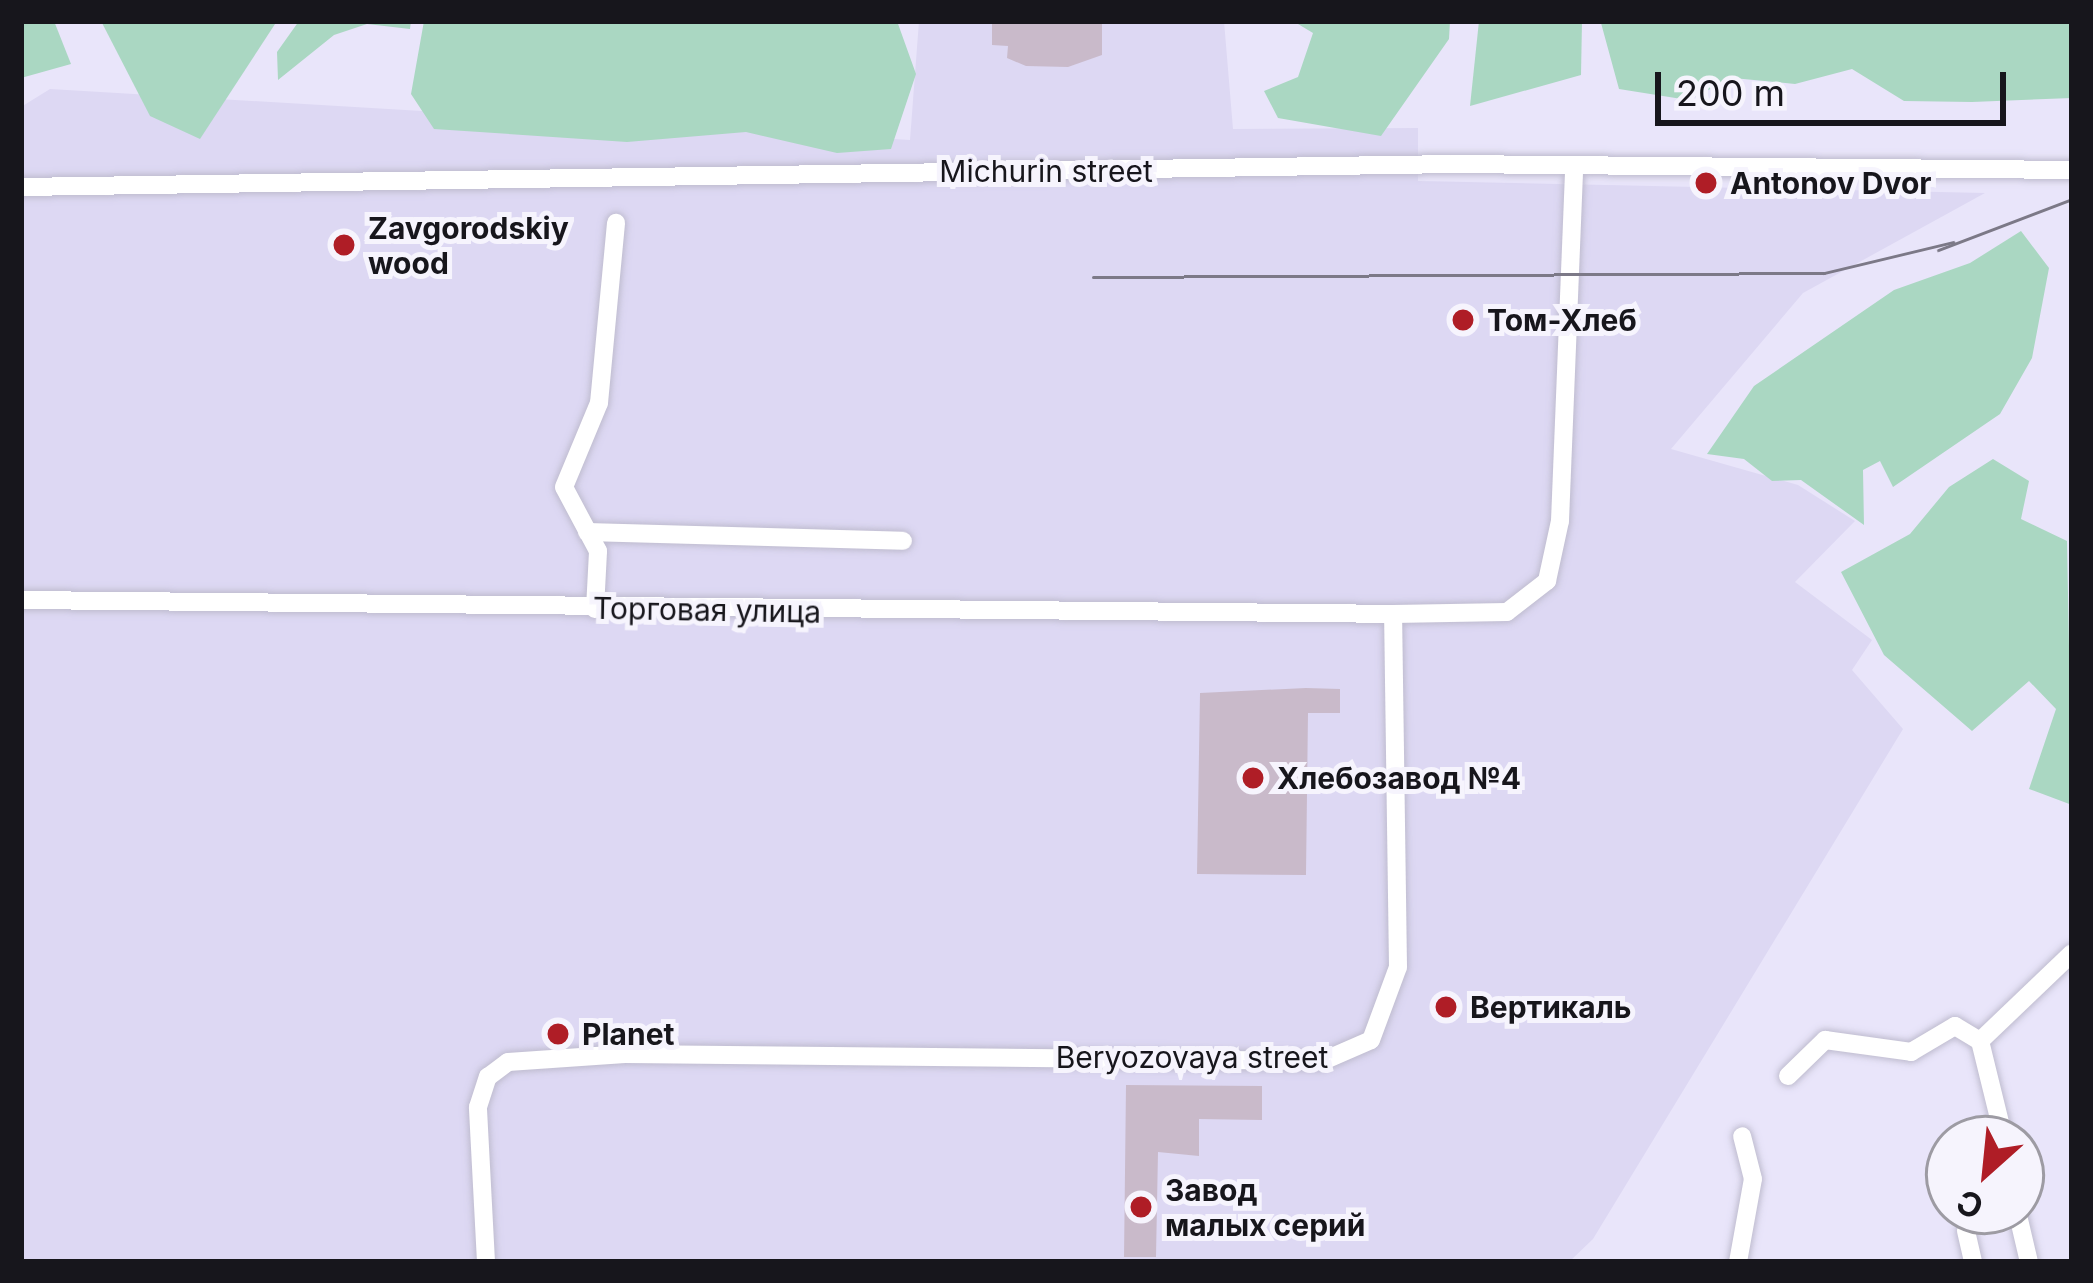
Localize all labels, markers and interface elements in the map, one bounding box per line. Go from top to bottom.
scale bar [1661,48,2012,122]
text: 200 m [1676,71,1785,115]
street label: Michurin street [939,153,1153,189]
place label: Antonov Dvor [1730,165,1932,201]
marker: Antonov Dvor [1693,170,1719,196]
place label: Zavgorodskiy wood [368,210,569,280]
marker: Zavgorodskiy wood [331,232,357,258]
place label: Том-Хлеб [1487,302,1637,338]
marker: Том-Хлеб [1450,307,1476,333]
street label: Торговая улица [593,590,821,630]
place label: Хлебозавод №4 [1277,760,1521,796]
marker: Хлебозавод №4 [1240,765,1266,791]
place label: Вертикаль [1470,989,1632,1025]
marker: Вертикаль [1433,994,1459,1020]
place label: Planet [582,1016,675,1052]
marker: Planet [545,1021,571,1047]
street label: Beryozovaya street [1056,1039,1328,1075]
north arrow [1925,1115,2045,1235]
place label: Завод малых серий [1165,1172,1365,1242]
text: С [1950,1181,1990,1228]
marker: Завод малых серий [1128,1194,1154,1220]

